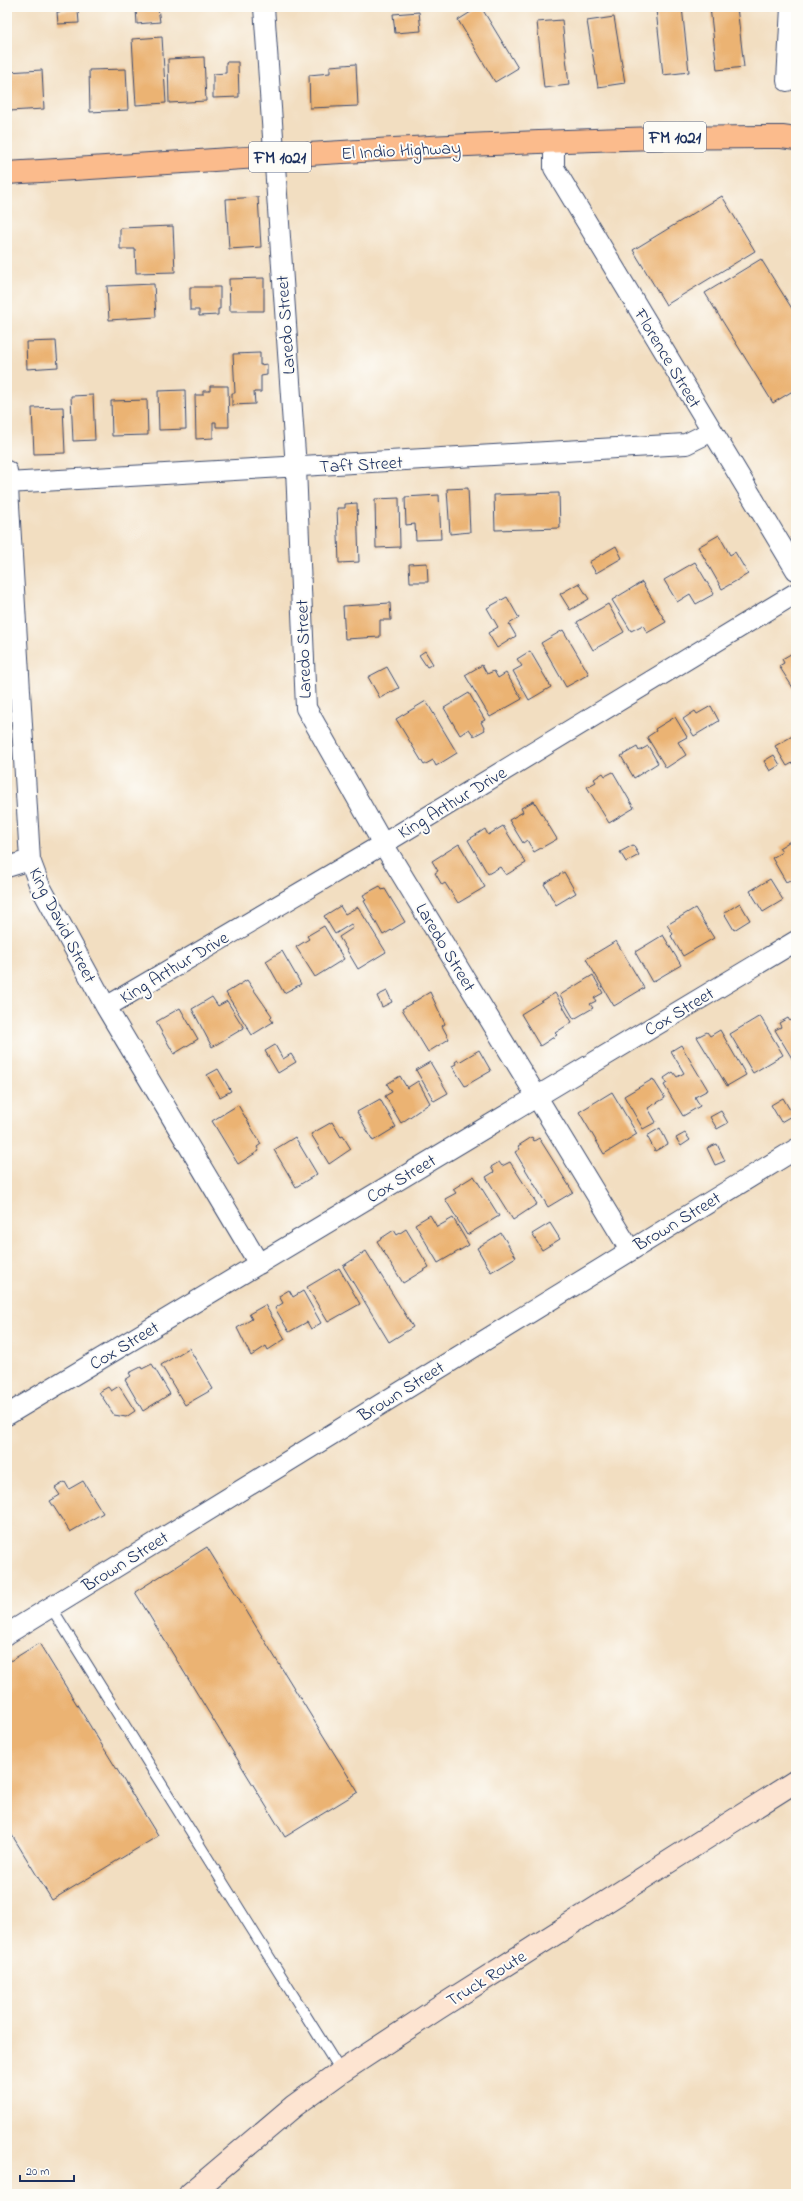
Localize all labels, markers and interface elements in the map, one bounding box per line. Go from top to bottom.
road number: FM 1021 [644,122,706,152]
street label: El Indio Highway [341,136,462,169]
road number: FM 1021 [249,142,311,172]
street label: Laredo Street [271,274,303,375]
street label: Florence Street [626,303,706,414]
street label: Taft Street [319,451,404,481]
street label: Laredo Street [290,599,320,699]
street label: King Arthur Drive [394,761,514,847]
street label: King David Street [20,864,102,989]
street label: Laredo Street [408,899,481,997]
street label: King Arthur Drive [116,926,236,1012]
street label: Cox Street [640,982,720,1044]
street label: Cox Street [362,1149,442,1211]
street label: Brown Street [629,1186,727,1260]
street label: Cox Street [85,1316,165,1378]
street label: Brown Street [353,1356,450,1430]
street label: Brown Street [77,1526,174,1600]
street label: Truck Route [442,1944,533,2015]
scale bar [20,2157,74,2183]
text: 20 m [26,2163,49,2181]

